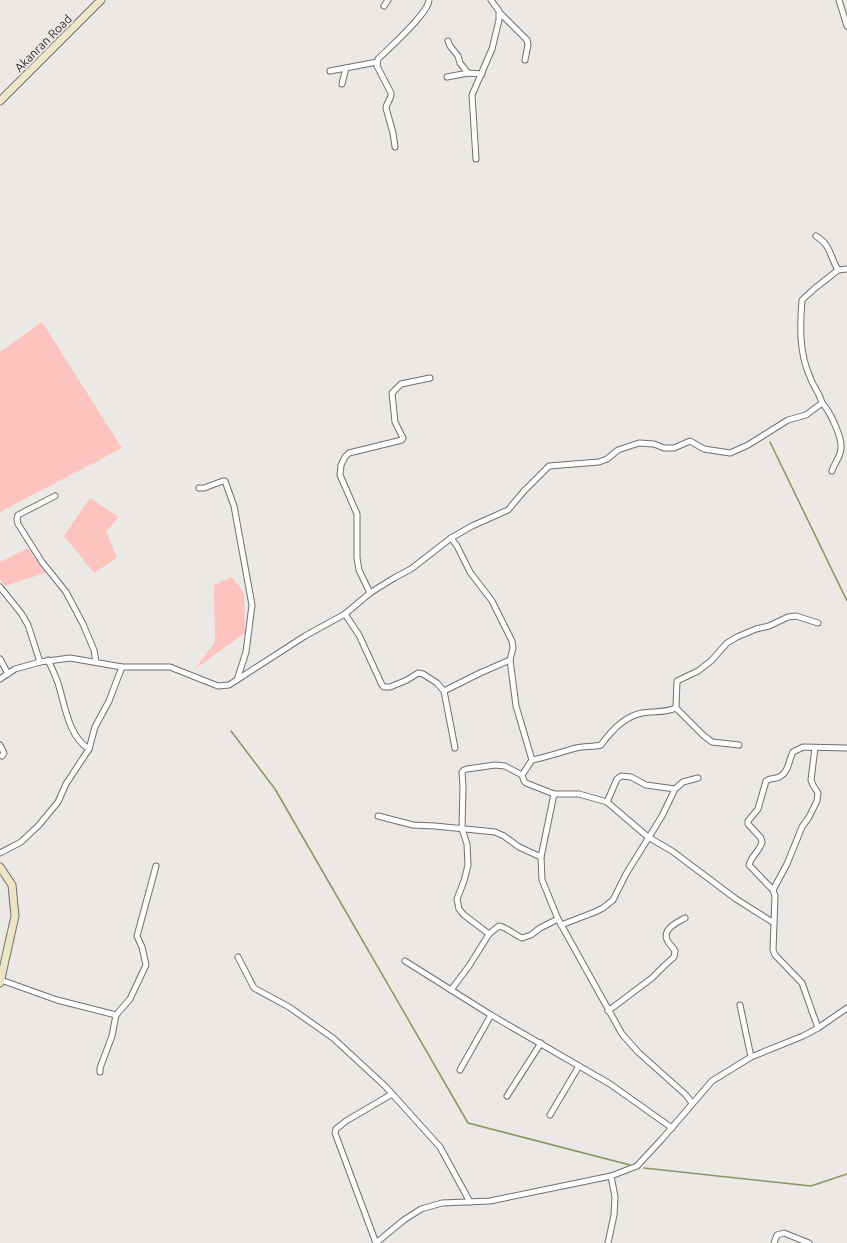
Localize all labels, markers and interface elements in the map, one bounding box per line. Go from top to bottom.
street label: Akanran Road [12,12,74,74]

